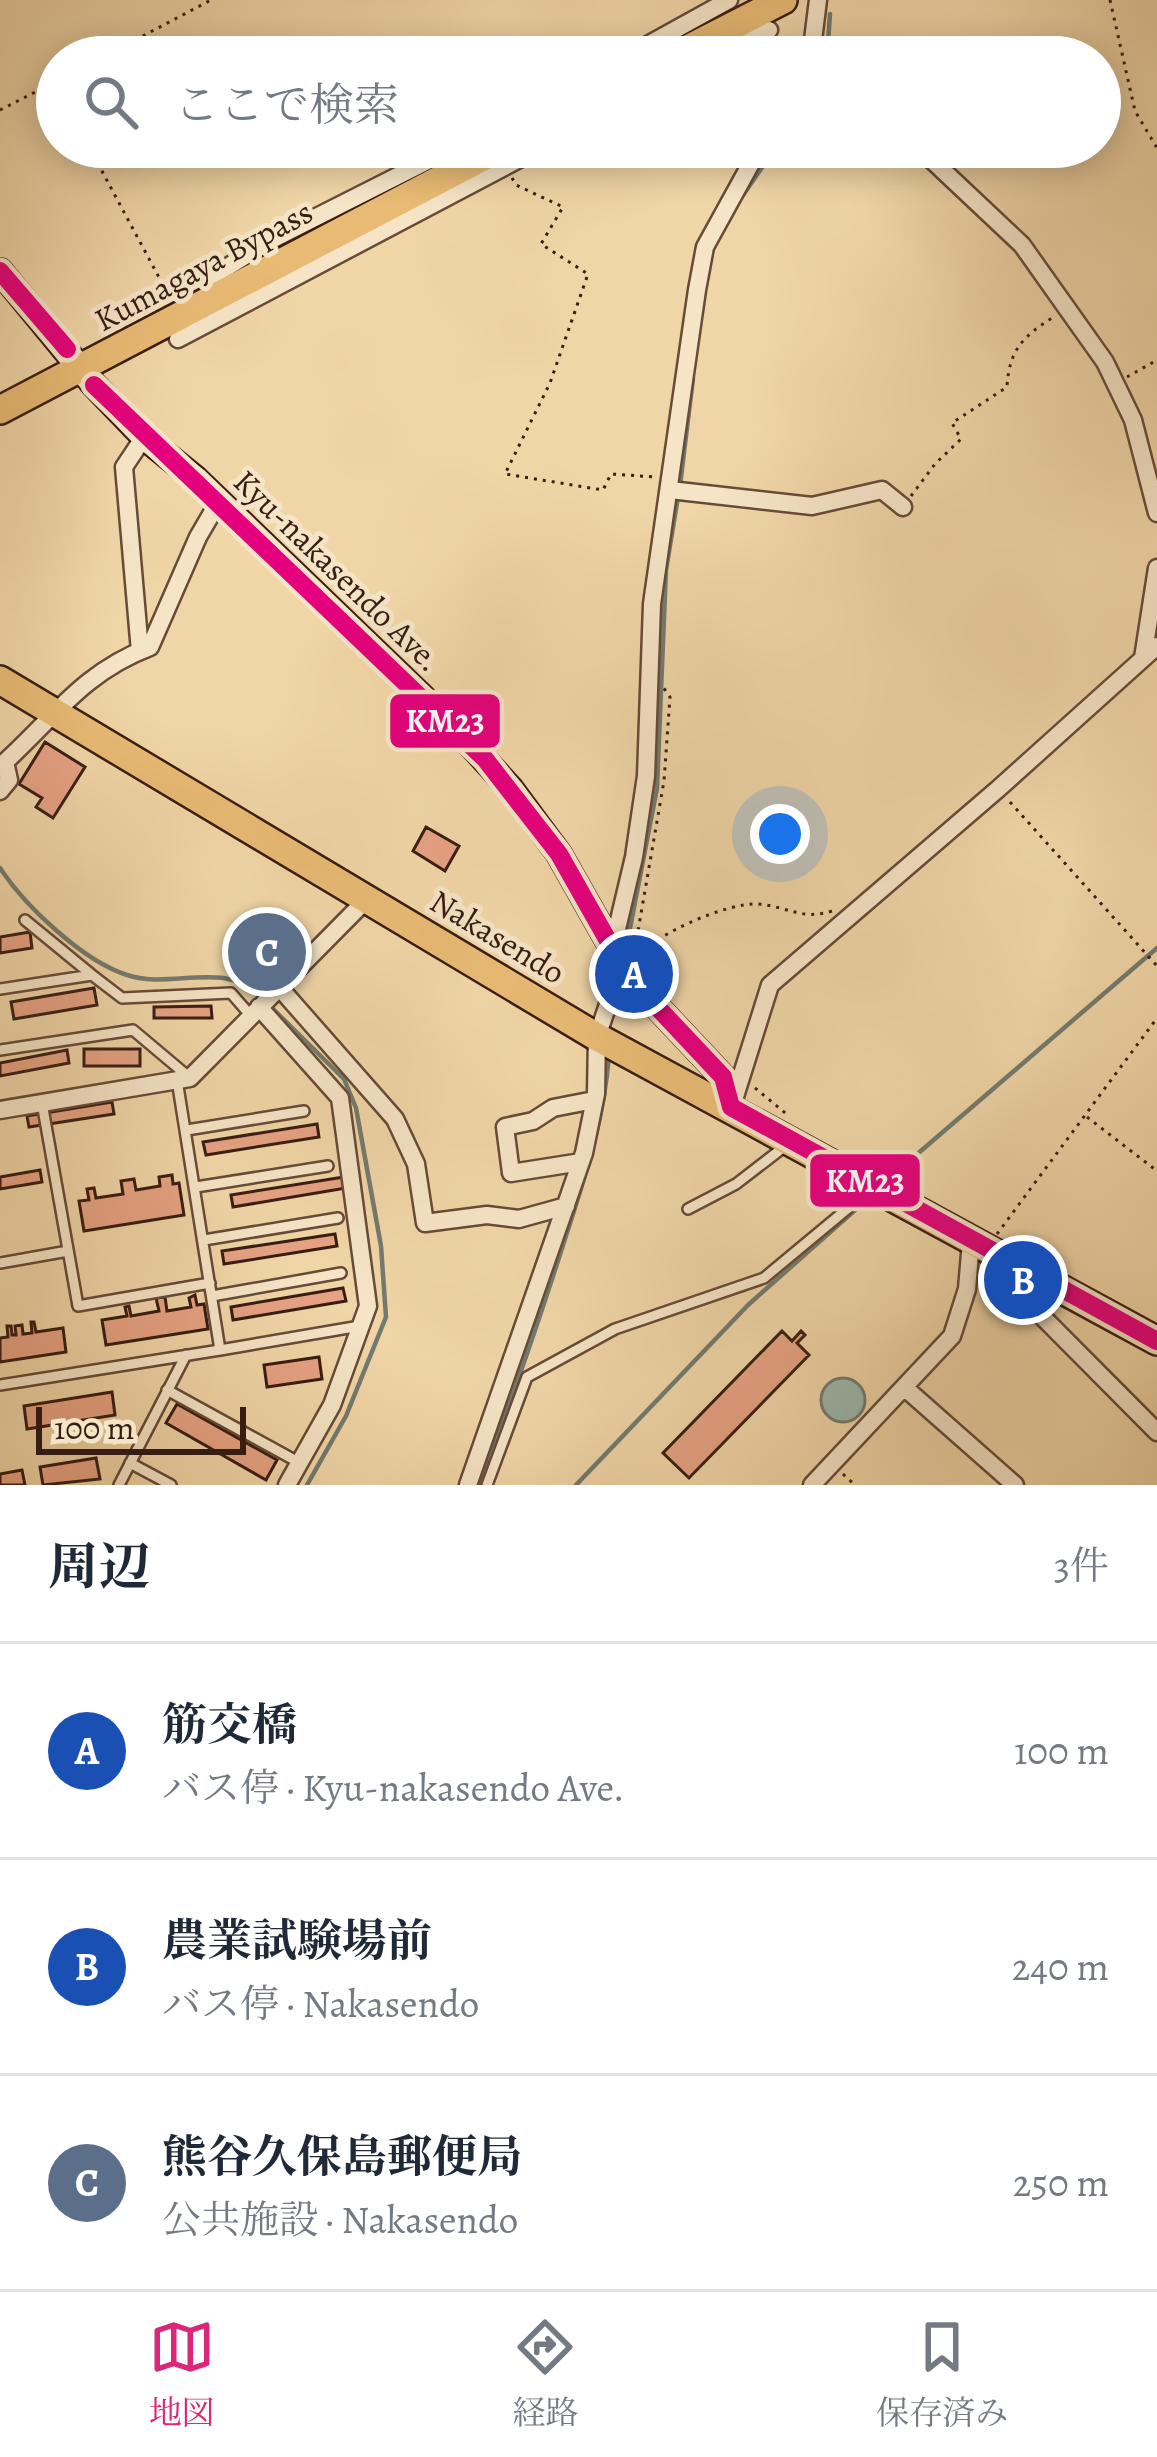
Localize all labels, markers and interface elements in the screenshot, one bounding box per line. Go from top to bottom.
search box [36,36,1121,168]
icon: search [78,69,144,135]
text: ここで検索 [174,74,399,136]
street label: Kumagaya Bypass [86,189,320,342]
street label: Kyu-nakasendo Ave. [224,459,451,681]
line badge: KM23 [388,692,502,750]
text: KM23 [405,698,485,743]
your location [750,804,810,864]
street label: Nakasendo [422,879,574,994]
pin: C [228,907,306,997]
pin: A [595,929,673,1019]
line badge: KM23 [808,1152,922,1209]
text: KM23 [825,1158,905,1203]
pin: B [984,1235,1062,1325]
scale bar [36,1401,246,1454]
text: 100 m [54,1405,134,1450]
text: 周辺 [48,1532,150,1602]
text: 3件 [1054,1539,1109,1592]
text: 筋交橋 [162,1694,297,1756]
text: A [75,1724,99,1777]
text: 100 m [1014,1724,1109,1777]
text: バス停 · Kyu-nakasendo Ave. [162,1761,625,1814]
text: 農業試験場前 [162,1910,432,1972]
text: B [75,1940,99,1993]
text: 240 m [1012,1940,1109,1993]
text: バス停 · Nakasendo [162,1977,479,2030]
text: 熊谷久保島郵便局 [162,2126,522,2188]
text: C [75,2156,99,2209]
text: 250 m [1013,2156,1109,2209]
text: 公共施設 · Nakasendo [162,2193,518,2246]
tab: 地図 [149,2314,215,2435]
tab: 経路 [512,2314,578,2435]
tab: 保存済み [876,2314,1008,2435]

